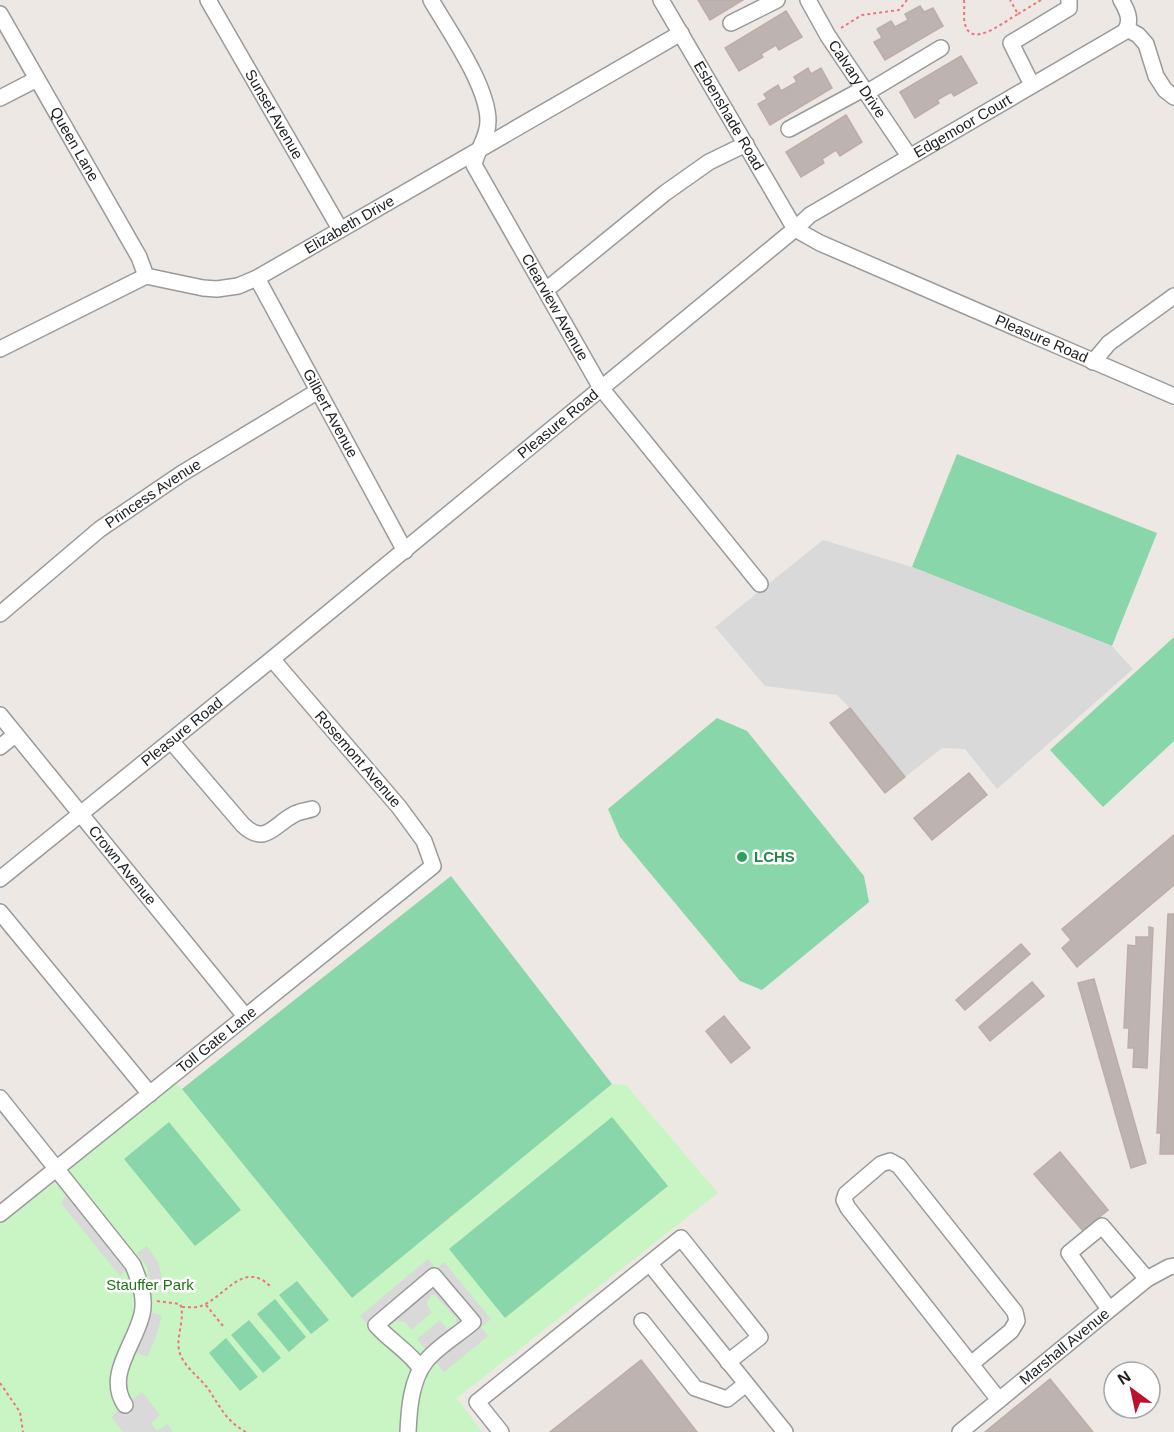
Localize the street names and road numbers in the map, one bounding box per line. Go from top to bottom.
street label: Calvary Drive [825,37,890,121]
street label: Esbenshade Road [691,58,768,173]
street label: Sunset Avenue [242,66,307,162]
street label: Edgemoor Court [910,90,1015,161]
street label: Queen Lane [47,104,103,184]
street label: Elizabeth Drive [301,192,397,257]
street label: Clearview Avenue [518,251,592,363]
street label: Pleasure Road [993,311,1091,366]
street label: Gilbert Avenue [300,366,362,460]
street label: Pleasure Road [514,385,601,462]
street label: Princess Avenue [102,455,204,531]
street label: Pleasure Road [138,694,226,769]
street label: Rosemont Avenue [312,707,405,810]
street label: Crown Avenue [86,822,160,908]
street label: Toll Gate Lane [173,1003,259,1076]
street label: Marshall Avenue [1016,1305,1112,1388]

